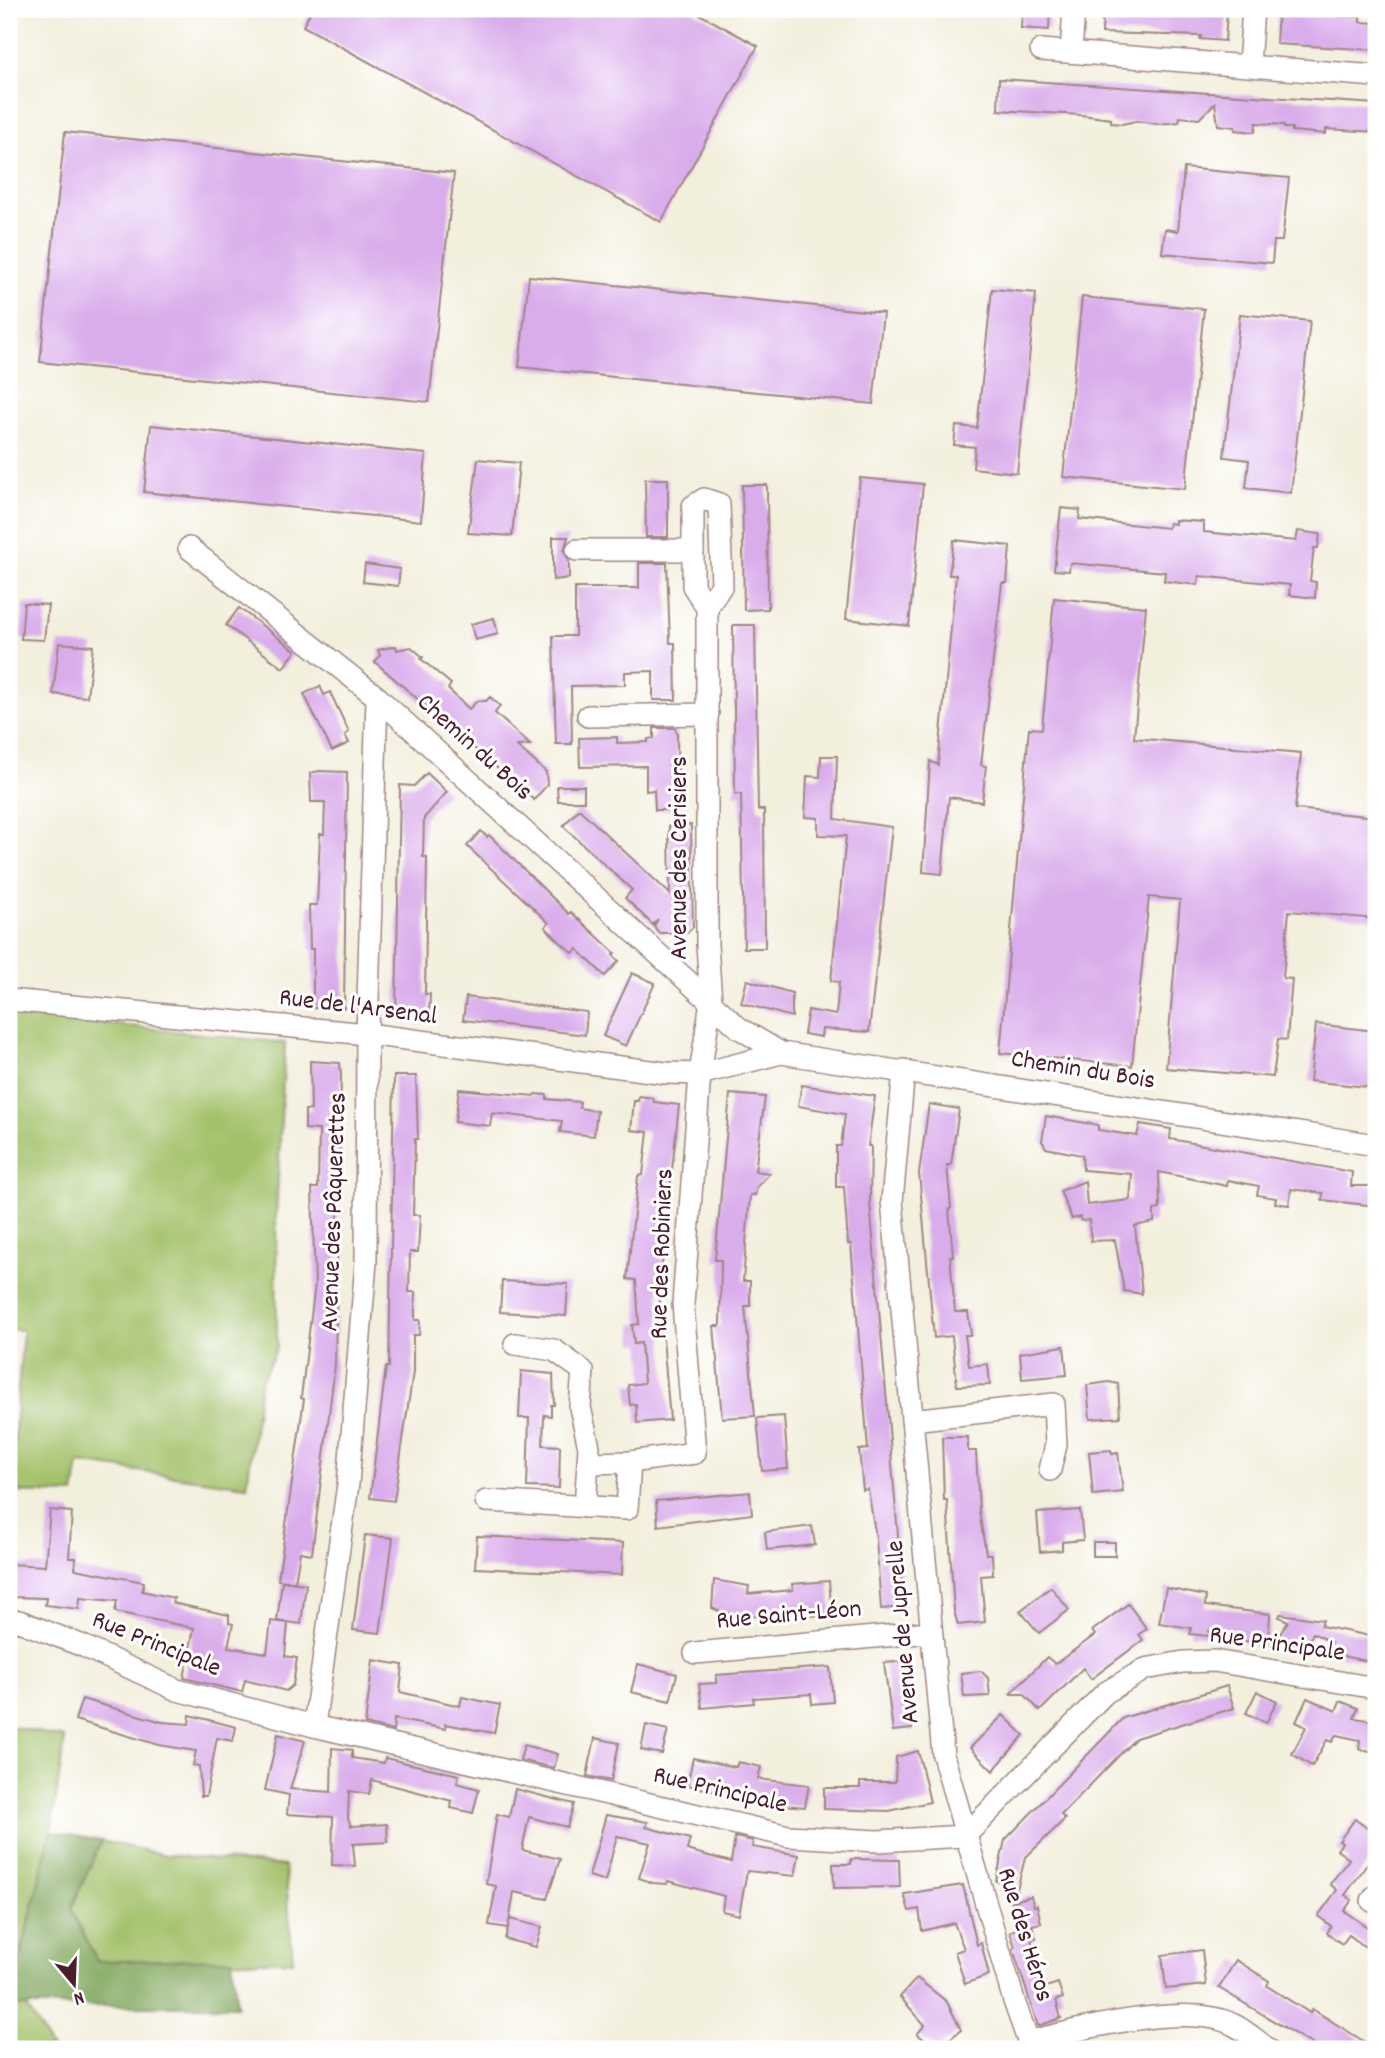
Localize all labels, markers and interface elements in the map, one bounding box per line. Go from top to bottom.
street label: Chemin du Bois [407,685,541,811]
street label: Avenue des Cerisiers [662,756,699,960]
street label: Rue de l'Arsenal [277,980,439,1036]
street label: Chemin du Bois [1008,1041,1158,1101]
street label: Avenue des Pâquerettes [312,1092,358,1332]
street label: Rue des Robiniers [642,1168,684,1340]
street label: Avenue de Juprelle [878,1539,930,1725]
street label: Rue Saint-Léon [715,1591,863,1641]
street label: Rue Principale [86,1602,226,1688]
street label: Rue Principale [1207,1617,1347,1673]
street label: Rue Principale [649,1758,791,1824]
street label: Rue des Héros [986,1863,1062,2007]
north arrow [38,1950,108,2020]
text: N [70,1982,87,2011]

